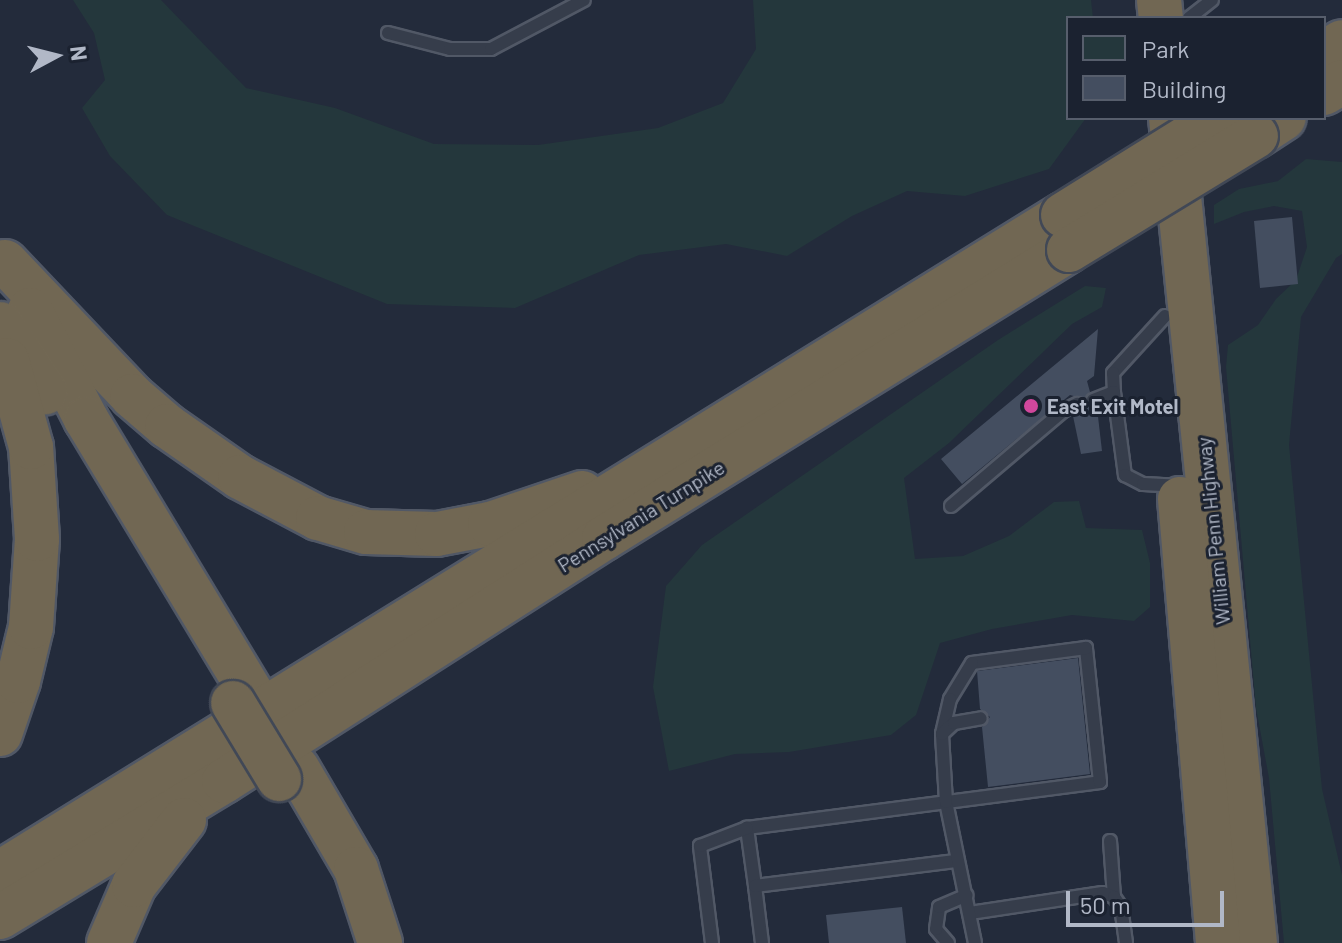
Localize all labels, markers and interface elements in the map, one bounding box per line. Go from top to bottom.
north arrow [16,16,96,96]
legend [1066,16,1326,120]
text: Park [1142,34,1189,63]
text: N [66,44,94,62]
text: Building [1142,74,1226,103]
place label: East Exit Motel [1047,394,1178,418]
marker: East Exit Motel [1022,397,1040,415]
street label: William Penn Highway [1191,436,1235,626]
street label: Pennsylvania Turnpike [553,455,729,577]
scale bar [1070,875,1228,925]
text: 50 m [1080,890,1131,919]

